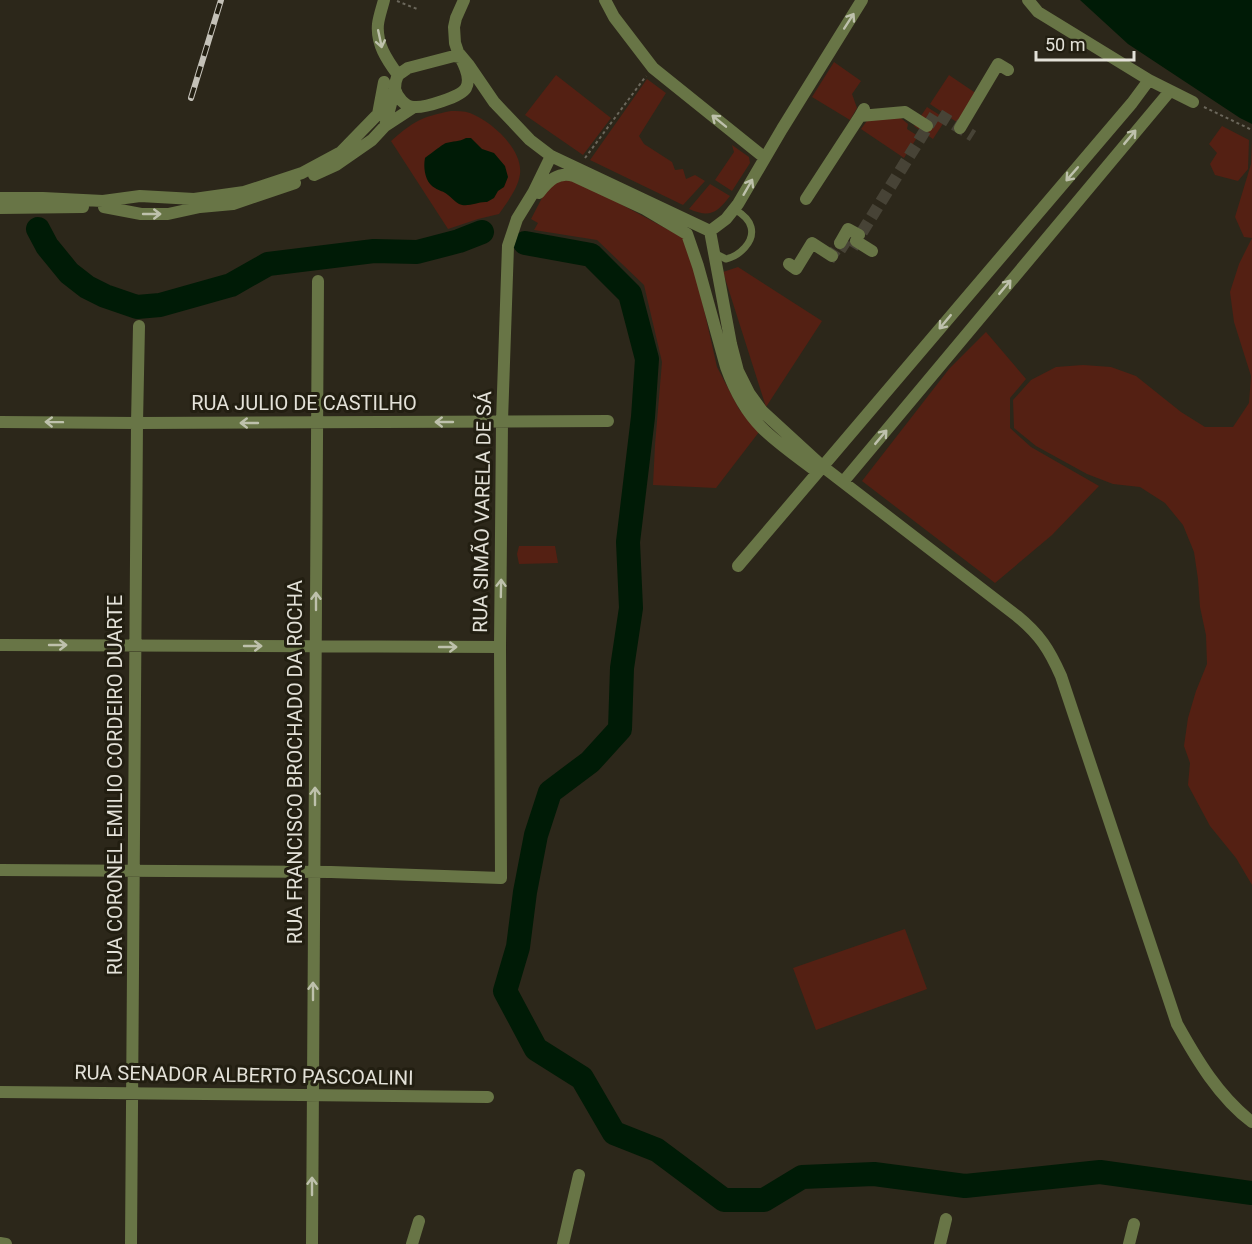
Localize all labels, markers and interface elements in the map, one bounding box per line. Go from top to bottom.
one-way arrow [843,13,855,29]
scale bar [1036,24,1134,62]
one-way arrow [375,29,386,48]
text: 50 m [1045,34,1085,55]
one-way arrow [712,114,727,128]
one-way arrow [1123,130,1137,145]
one-way arrow [1065,165,1079,181]
one-way arrow [742,179,754,196]
one-way arrow [141,208,161,220]
one-way arrow [998,280,1012,295]
one-way arrow [938,314,952,329]
street label: RUA JULIO DE CASTILHO [191,391,417,415]
street label: RUA SIMÃO VARELA DE SÁ [468,391,496,633]
one-way arrow [44,416,64,428]
one-way arrow [434,416,454,427]
one-way arrow [239,417,259,429]
one-way arrow [874,429,887,445]
one-way arrow [495,579,506,599]
street label: RUA FRANCISCO BROCHADO DA ROCHA [283,580,307,944]
one-way arrow [310,591,322,611]
street label: RUA CORONEL EMILIO CORDEIRO DUARTE [103,595,127,975]
one-way arrow [48,639,68,651]
one-way arrow [243,640,263,652]
one-way arrow [438,641,458,652]
one-way arrow [309,786,321,806]
one-way arrow [307,981,319,1001]
street label: RUA SENADOR ALBERTO PASCOALINI [74,1060,414,1090]
one-way arrow [306,1176,318,1196]

